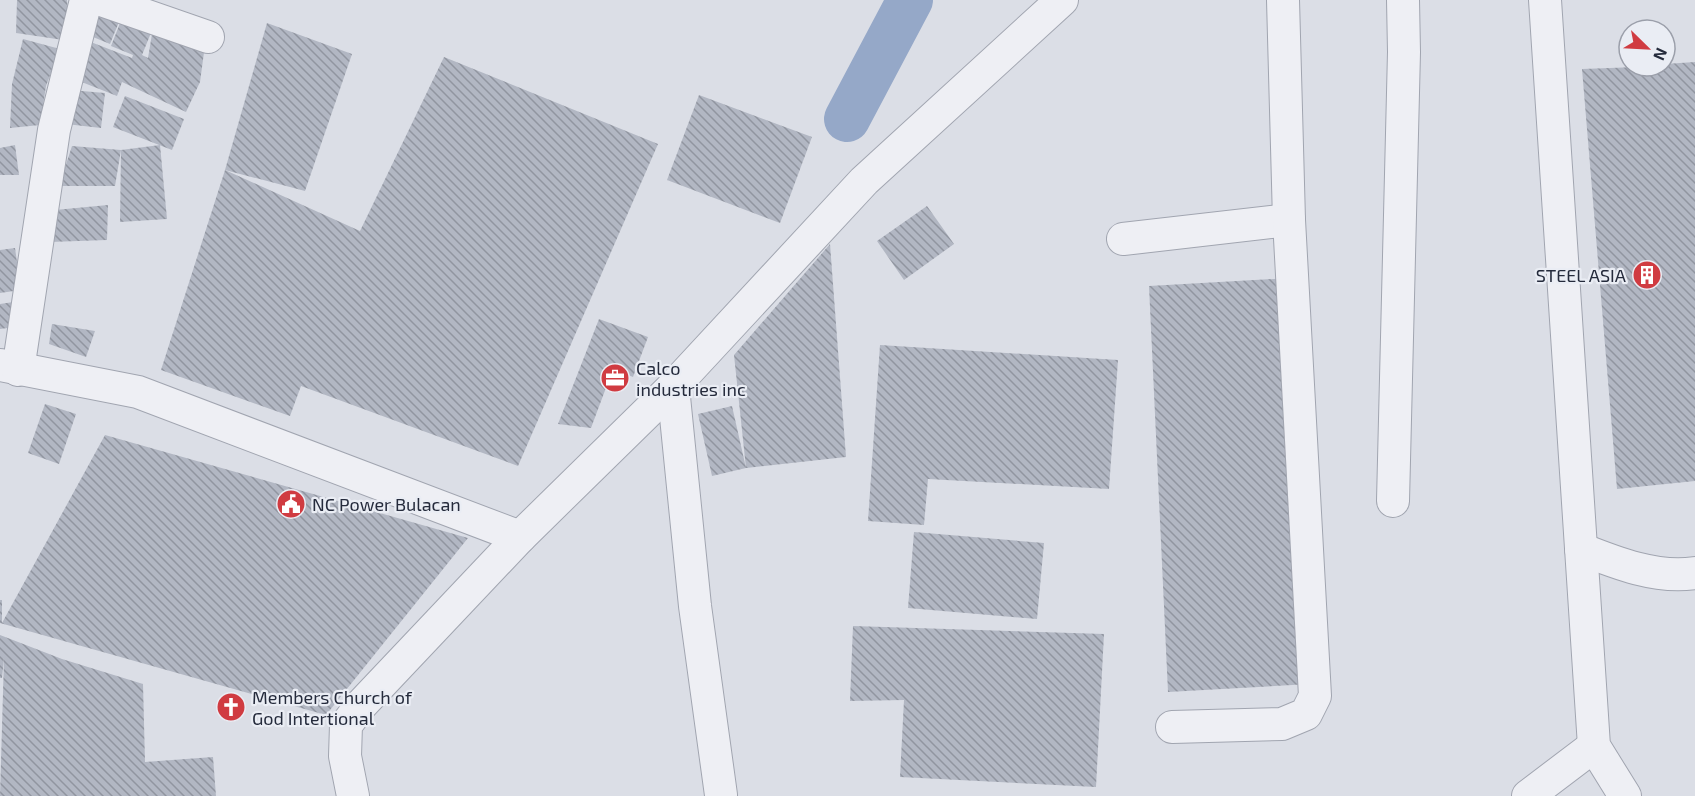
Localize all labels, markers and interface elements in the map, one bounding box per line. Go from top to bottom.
north arrow [1617,18,1677,78]
text: N [1650,45,1672,63]
building icon: STEEL ASIA [1631,259,1663,291]
place label: STEEL ASIA [1536,264,1627,286]
place label: Calco industries inc [636,357,746,400]
office icon: Calco industries inc [599,362,631,394]
public building icon: NC Power Bulacan [275,488,307,520]
place label: NC Power Bulacan [312,493,461,515]
place label: Members Church of God Intertional [252,686,413,729]
church icon: Members Church of God Intertional [215,691,247,723]

